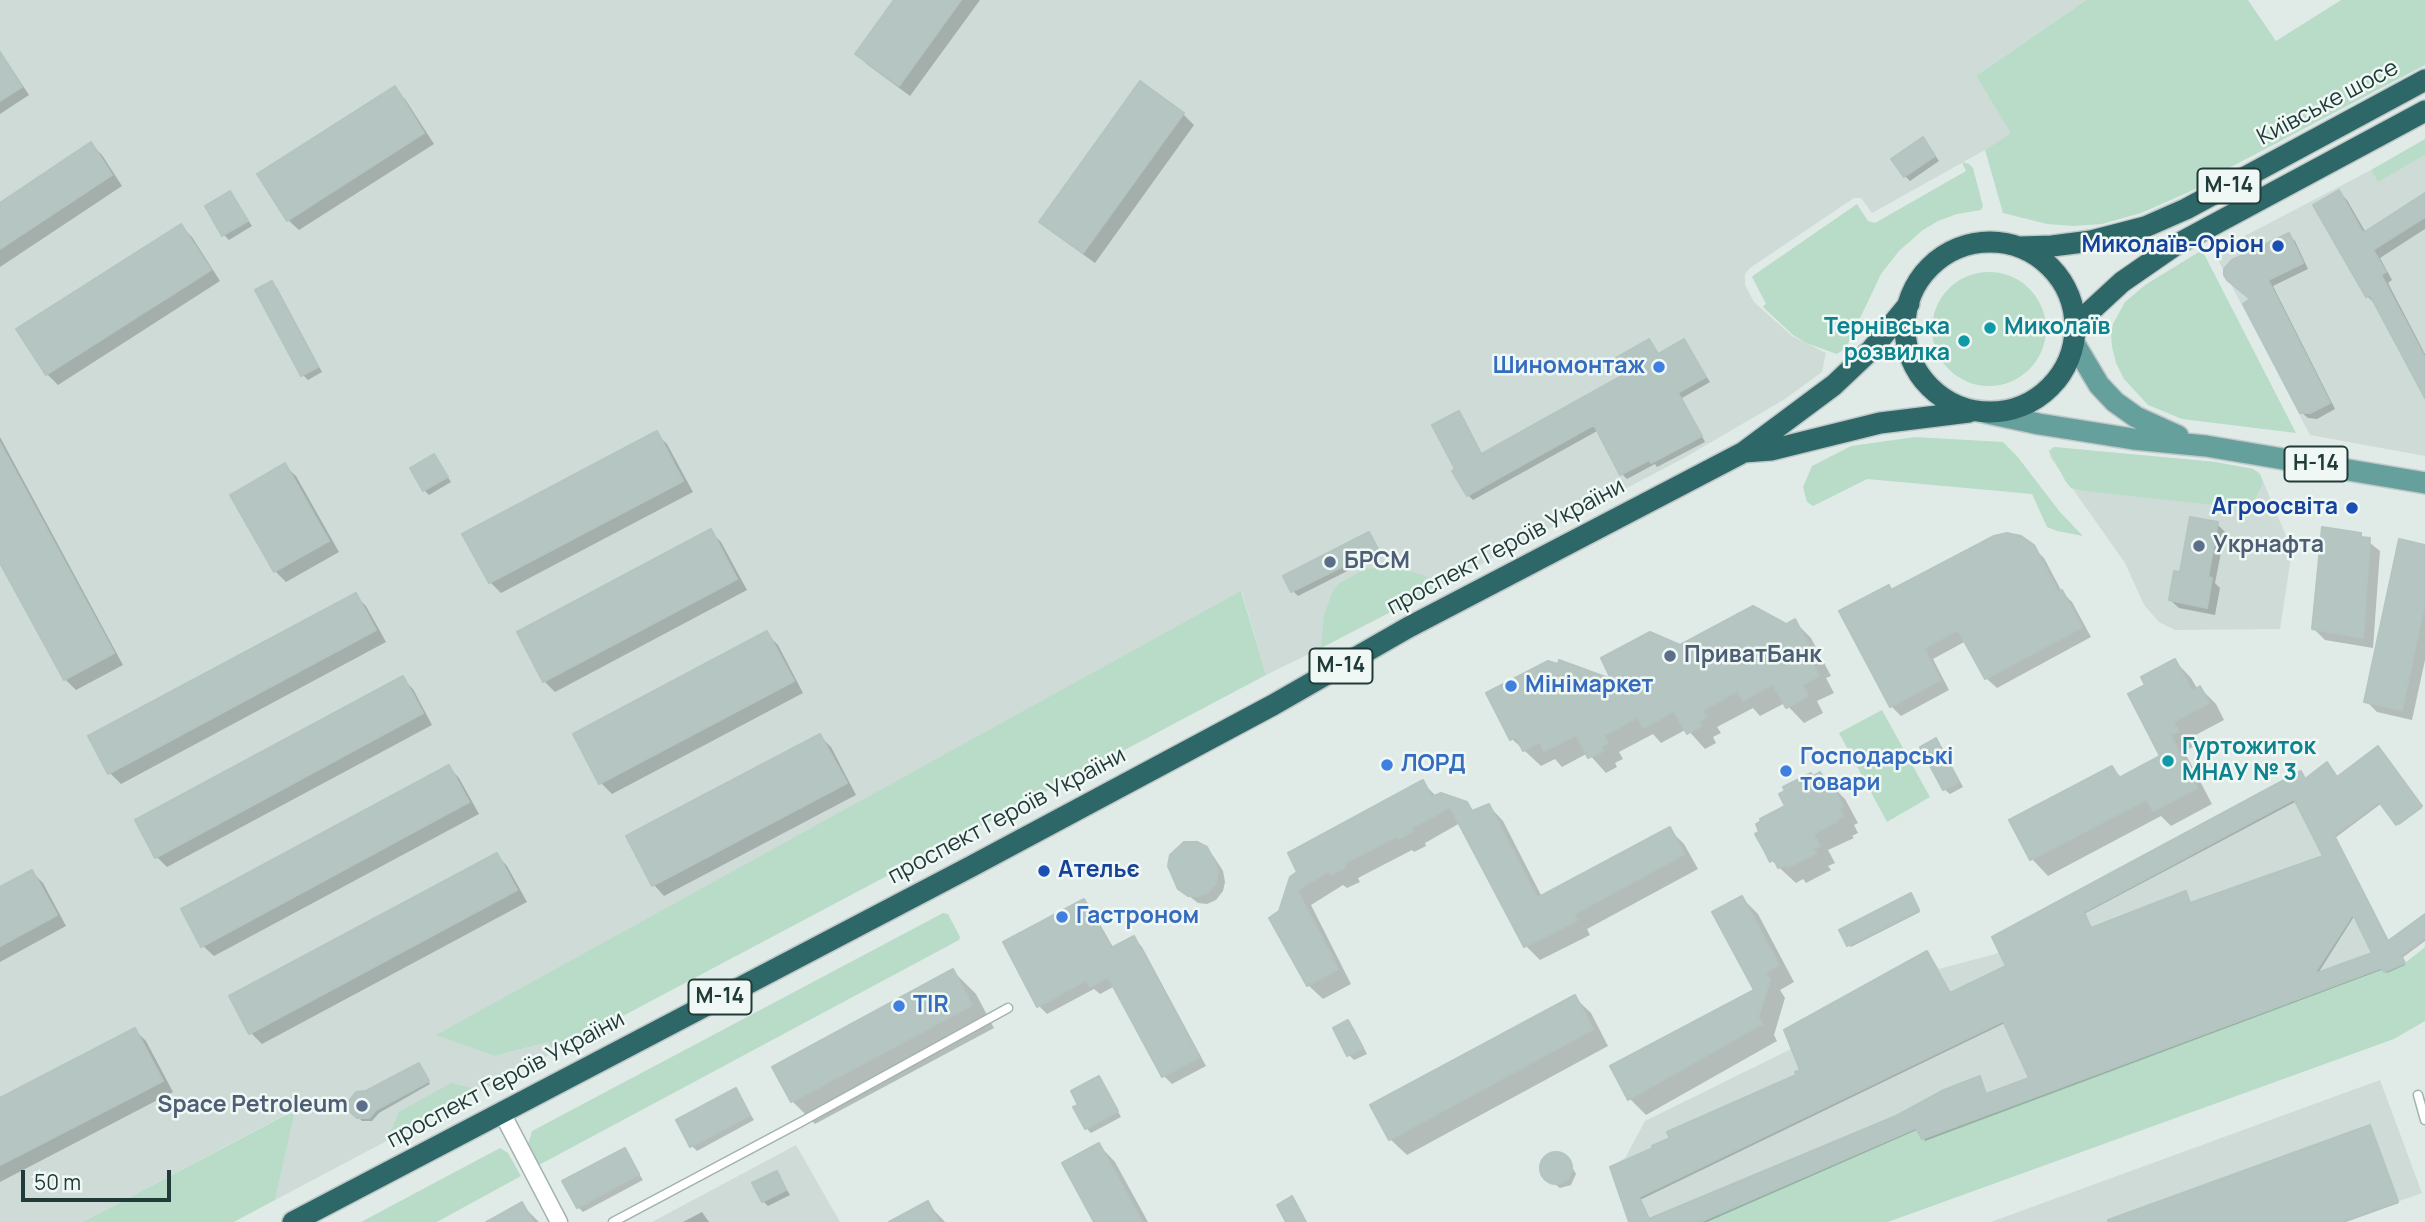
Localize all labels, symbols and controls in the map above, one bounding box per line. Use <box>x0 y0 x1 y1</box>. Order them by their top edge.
street label: Київське шосе <box>2253 54 2403 152</box>
road number: М-14 <box>2198 168 2260 204</box>
place label: Миколаїв-Оріон <box>2081 232 2264 260</box>
marker: Миколаїв-Оріон <box>2270 238 2286 254</box>
place label: Тернівська розвилка <box>1824 314 1950 368</box>
place label: Миколаїв <box>2004 314 2110 342</box>
marker: Миколаїв <box>1982 320 1998 336</box>
marker: Тернівська розвилка <box>1956 333 1972 349</box>
place label: Шиномонтаж <box>1493 353 1645 381</box>
marker: Шиномонтаж <box>1651 359 1667 375</box>
road number: Н-14 <box>2284 447 2348 482</box>
street label: проспект Героїв України <box>1383 473 1629 621</box>
place label: Агроосвіта <box>2211 494 2338 522</box>
marker: Агроосвіта <box>2344 500 2360 516</box>
place label: Укрнафта <box>2213 532 2324 560</box>
marker: Укрнафта <box>2191 538 2207 554</box>
place label: БРСМ <box>1344 548 1410 576</box>
marker: БРСМ <box>1322 554 1338 570</box>
place label: ПриватБанк <box>1684 642 1822 670</box>
road number: М-14 <box>1310 648 1372 684</box>
marker: ПриватБанк <box>1662 648 1678 664</box>
place label: Мінімаркет <box>1525 672 1654 700</box>
marker: Мінімаркет <box>1503 678 1519 694</box>
place label: Гуртожиток МНАУ № 3 <box>2182 734 2316 788</box>
street label: проспект Героїв України <box>884 742 1130 890</box>
place label: Господарські товари <box>1800 744 1953 798</box>
place label: ЛОРД <box>1401 751 1466 779</box>
marker: Гуртожиток МНАУ № 3 <box>2160 753 2176 769</box>
marker: ЛОРД <box>1379 757 1395 773</box>
marker: Господарські товари <box>1778 763 1794 779</box>
place label: Ательє <box>1058 857 1140 885</box>
marker: Ательє <box>1036 863 1052 879</box>
place label: Гастроном <box>1076 903 1199 931</box>
marker: Гастроном <box>1054 909 1070 925</box>
road number: М-14 <box>688 979 752 1014</box>
place label: TIR <box>913 992 949 1020</box>
marker: TIR <box>891 998 907 1014</box>
street label: проспект Героїв України <box>383 1006 629 1154</box>
place label: Space Petroleum <box>157 1092 348 1120</box>
marker: Space Petroleum <box>354 1098 370 1114</box>
scale bar <box>24 1156 175 1200</box>
text: 50 m <box>34 1168 81 1196</box>

